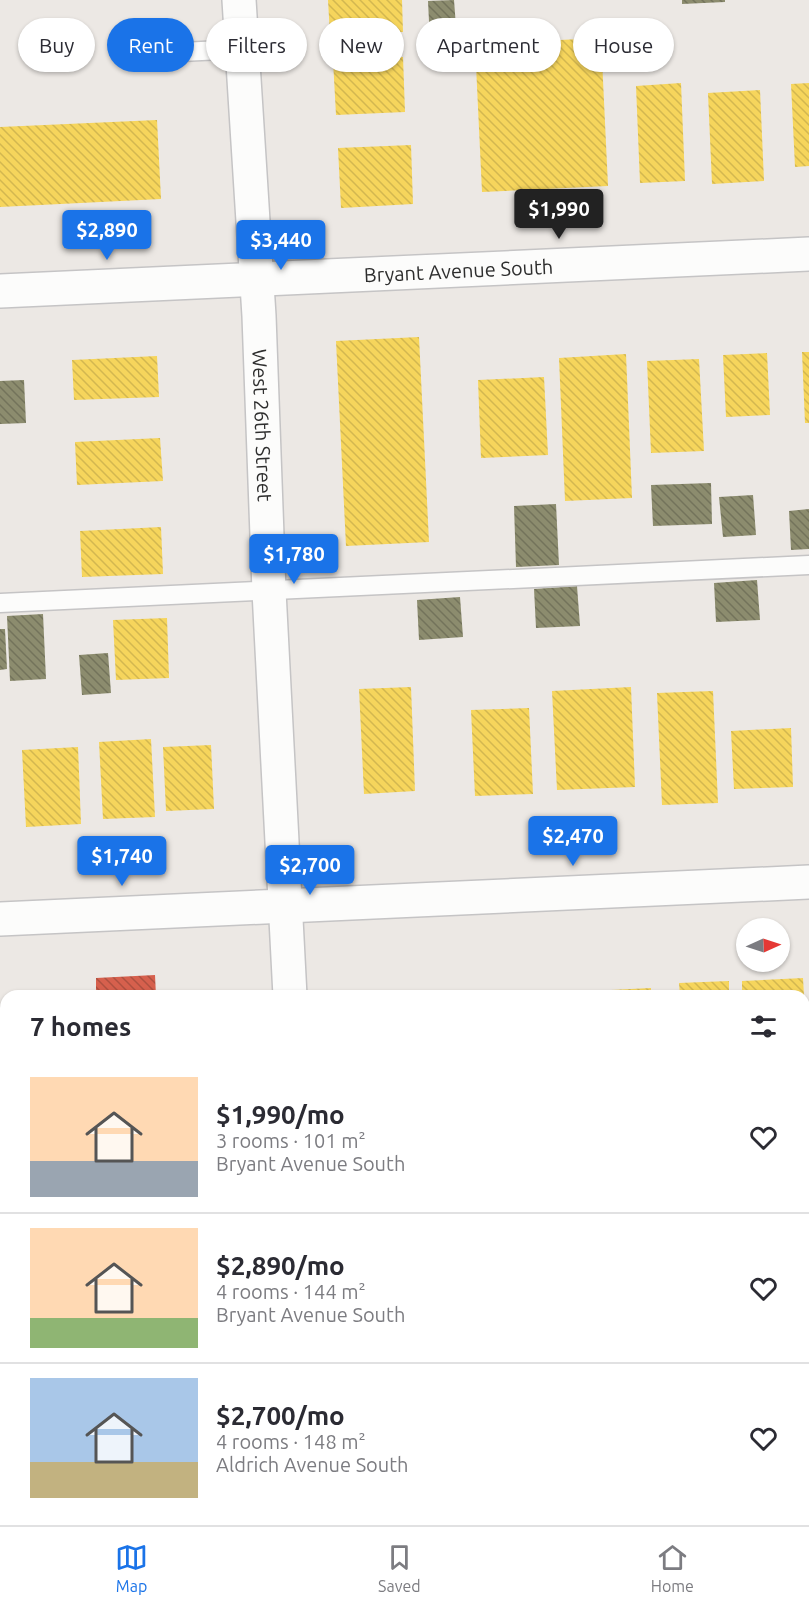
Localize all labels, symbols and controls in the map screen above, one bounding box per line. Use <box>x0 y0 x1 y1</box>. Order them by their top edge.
chip: Buy <box>18 18 95 72</box>
chip: Rent <box>107 18 194 72</box>
chip: Filters <box>206 18 307 72</box>
chip: New <box>319 18 404 72</box>
chip: Apartment <box>416 18 561 72</box>
chip: House <box>573 18 674 72</box>
pin: $1,990 <box>510 189 608 240</box>
text: $1,990 <box>528 197 590 220</box>
pin: $2,890 <box>58 210 156 261</box>
text: $2,890 <box>76 218 138 241</box>
pin: $3,440 <box>232 220 330 271</box>
text: $3,440 <box>250 228 312 251</box>
street label: Bryant Avenue South <box>363 254 554 286</box>
street label: West 26th Street <box>249 349 277 502</box>
pin: $1,780 <box>245 534 343 585</box>
text: $1,780 <box>263 542 325 565</box>
pin: $2,470 <box>524 816 622 867</box>
text: $2,470 <box>542 824 604 847</box>
pin: $1,740 <box>73 836 171 887</box>
text: $1,740 <box>91 844 153 867</box>
pin: $2,700 <box>261 845 359 896</box>
text: $2,700 <box>279 853 341 876</box>
north arrow <box>736 918 790 972</box>
map controls <box>736 918 790 972</box>
icon: filters <box>747 1010 780 1043</box>
text: 7 homes <box>30 1012 131 1041</box>
text: $1,990/mo <box>216 1100 345 1129</box>
icon: home <box>78 1101 150 1173</box>
icon: heart <box>747 1121 780 1154</box>
text: 3 rooms · 101 m² <box>216 1129 366 1152</box>
text: Bryant Avenue South <box>216 1152 405 1175</box>
text: $2,890/mo <box>216 1251 345 1280</box>
icon: home <box>78 1252 150 1324</box>
icon: heart <box>747 1272 780 1305</box>
text: 4 rooms · 144 m² <box>216 1280 366 1303</box>
text: Bryant Avenue South <box>216 1303 405 1326</box>
text: $2,700/mo <box>216 1401 345 1430</box>
icon: home <box>78 1402 150 1474</box>
icon: heart <box>747 1422 780 1455</box>
text: 4 rooms · 148 m² <box>216 1430 366 1453</box>
text: Aldrich Avenue South <box>216 1453 409 1476</box>
tab: Map <box>115 1541 148 1595</box>
tab: Saved <box>378 1541 421 1595</box>
tab: Home <box>651 1541 694 1595</box>

